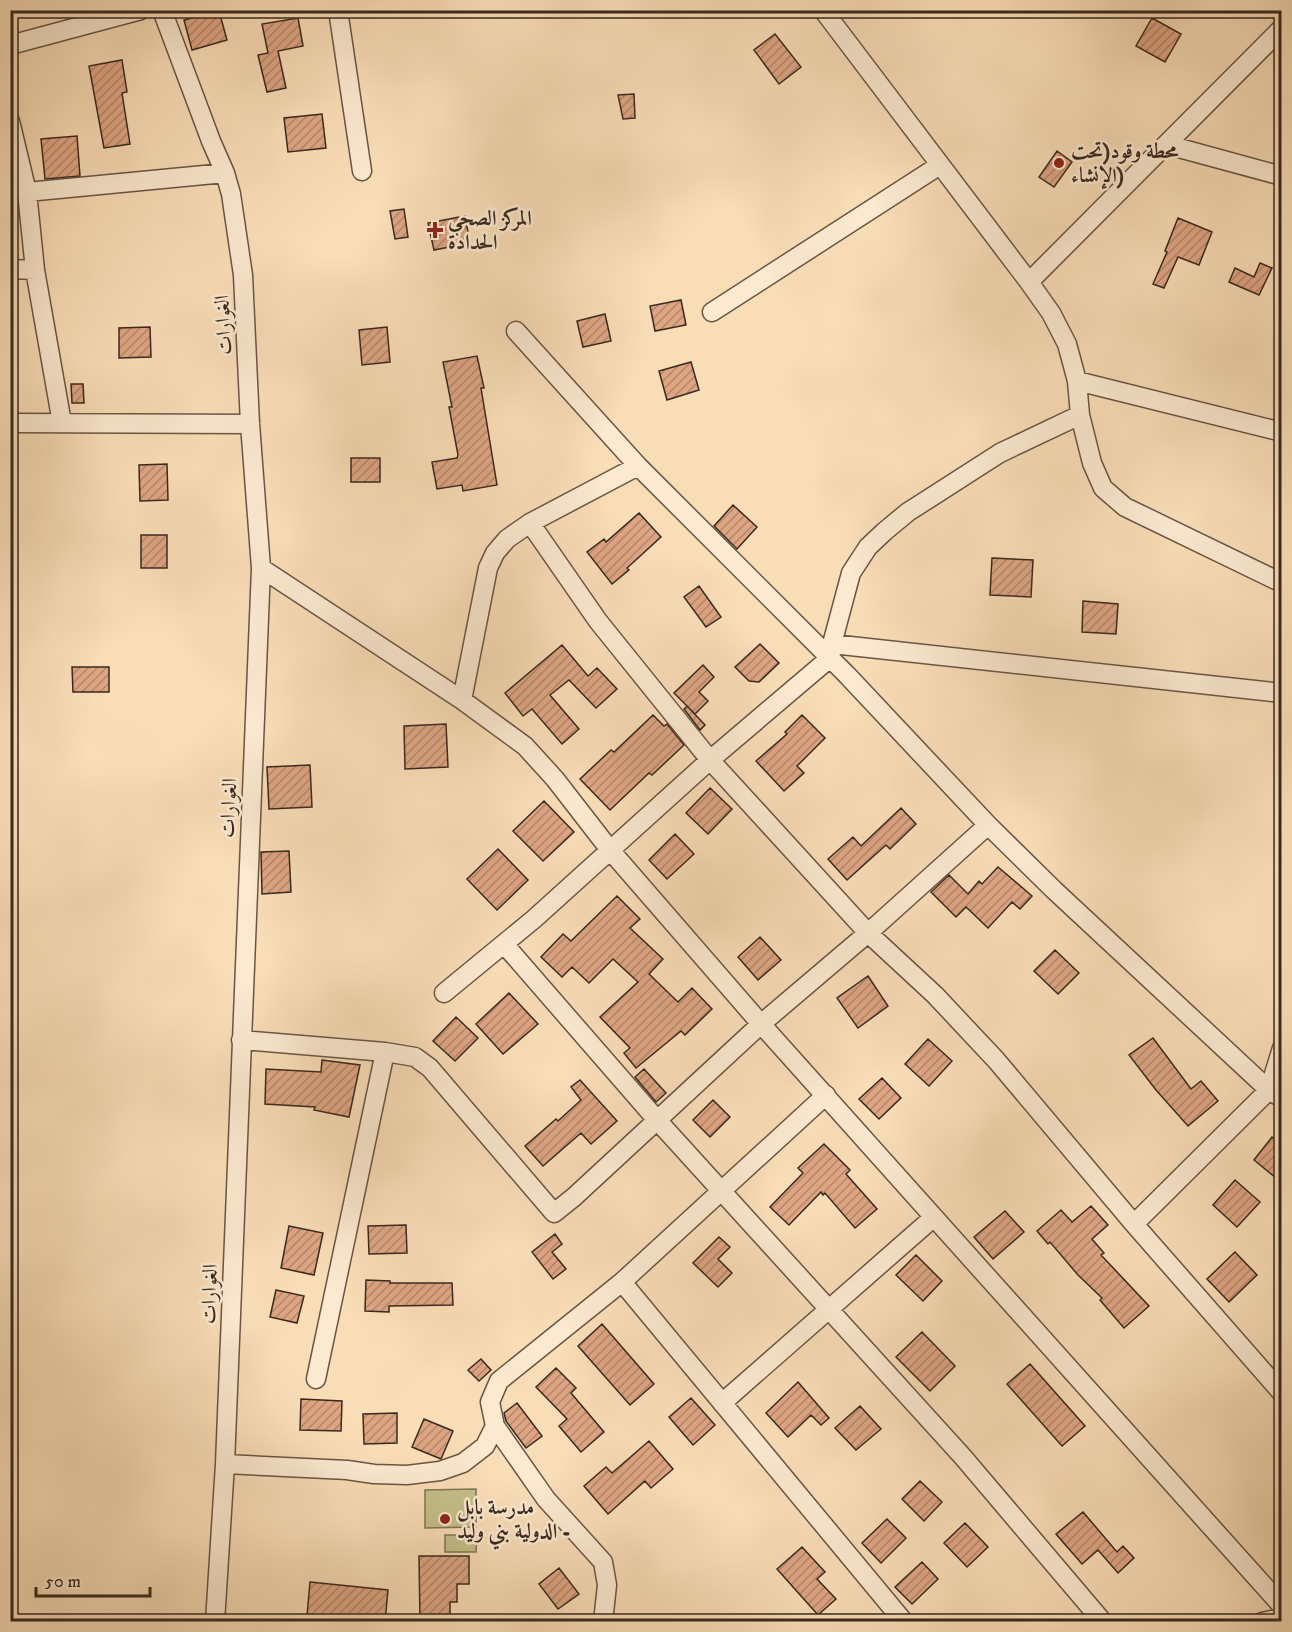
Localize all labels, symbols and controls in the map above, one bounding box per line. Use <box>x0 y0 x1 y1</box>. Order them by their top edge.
place label: محطة وقود(تحت الإنشاء) <box>1071 139 1179 190</box>
marker: محطة وقود(تحت الإنشاء) <box>1052 156 1066 170</box>
place label: المركز الصحي الحدادة <box>448 206 532 256</box>
marker: المركز الصحي الحدادة <box>426 221 444 239</box>
street label: الغوارات <box>209 294 239 356</box>
street label: الغوارات <box>214 777 244 839</box>
street label: الغوارات <box>196 1264 224 1325</box>
place label: مدرسة بابل الدولية بني وليد - <box>457 1495 570 1550</box>
marker: مدرسة بابل الدولية بني وليد - <box>438 1512 452 1526</box>
scale bar <box>36 1560 150 1598</box>
text: 50 m <box>45 1571 81 1593</box>

